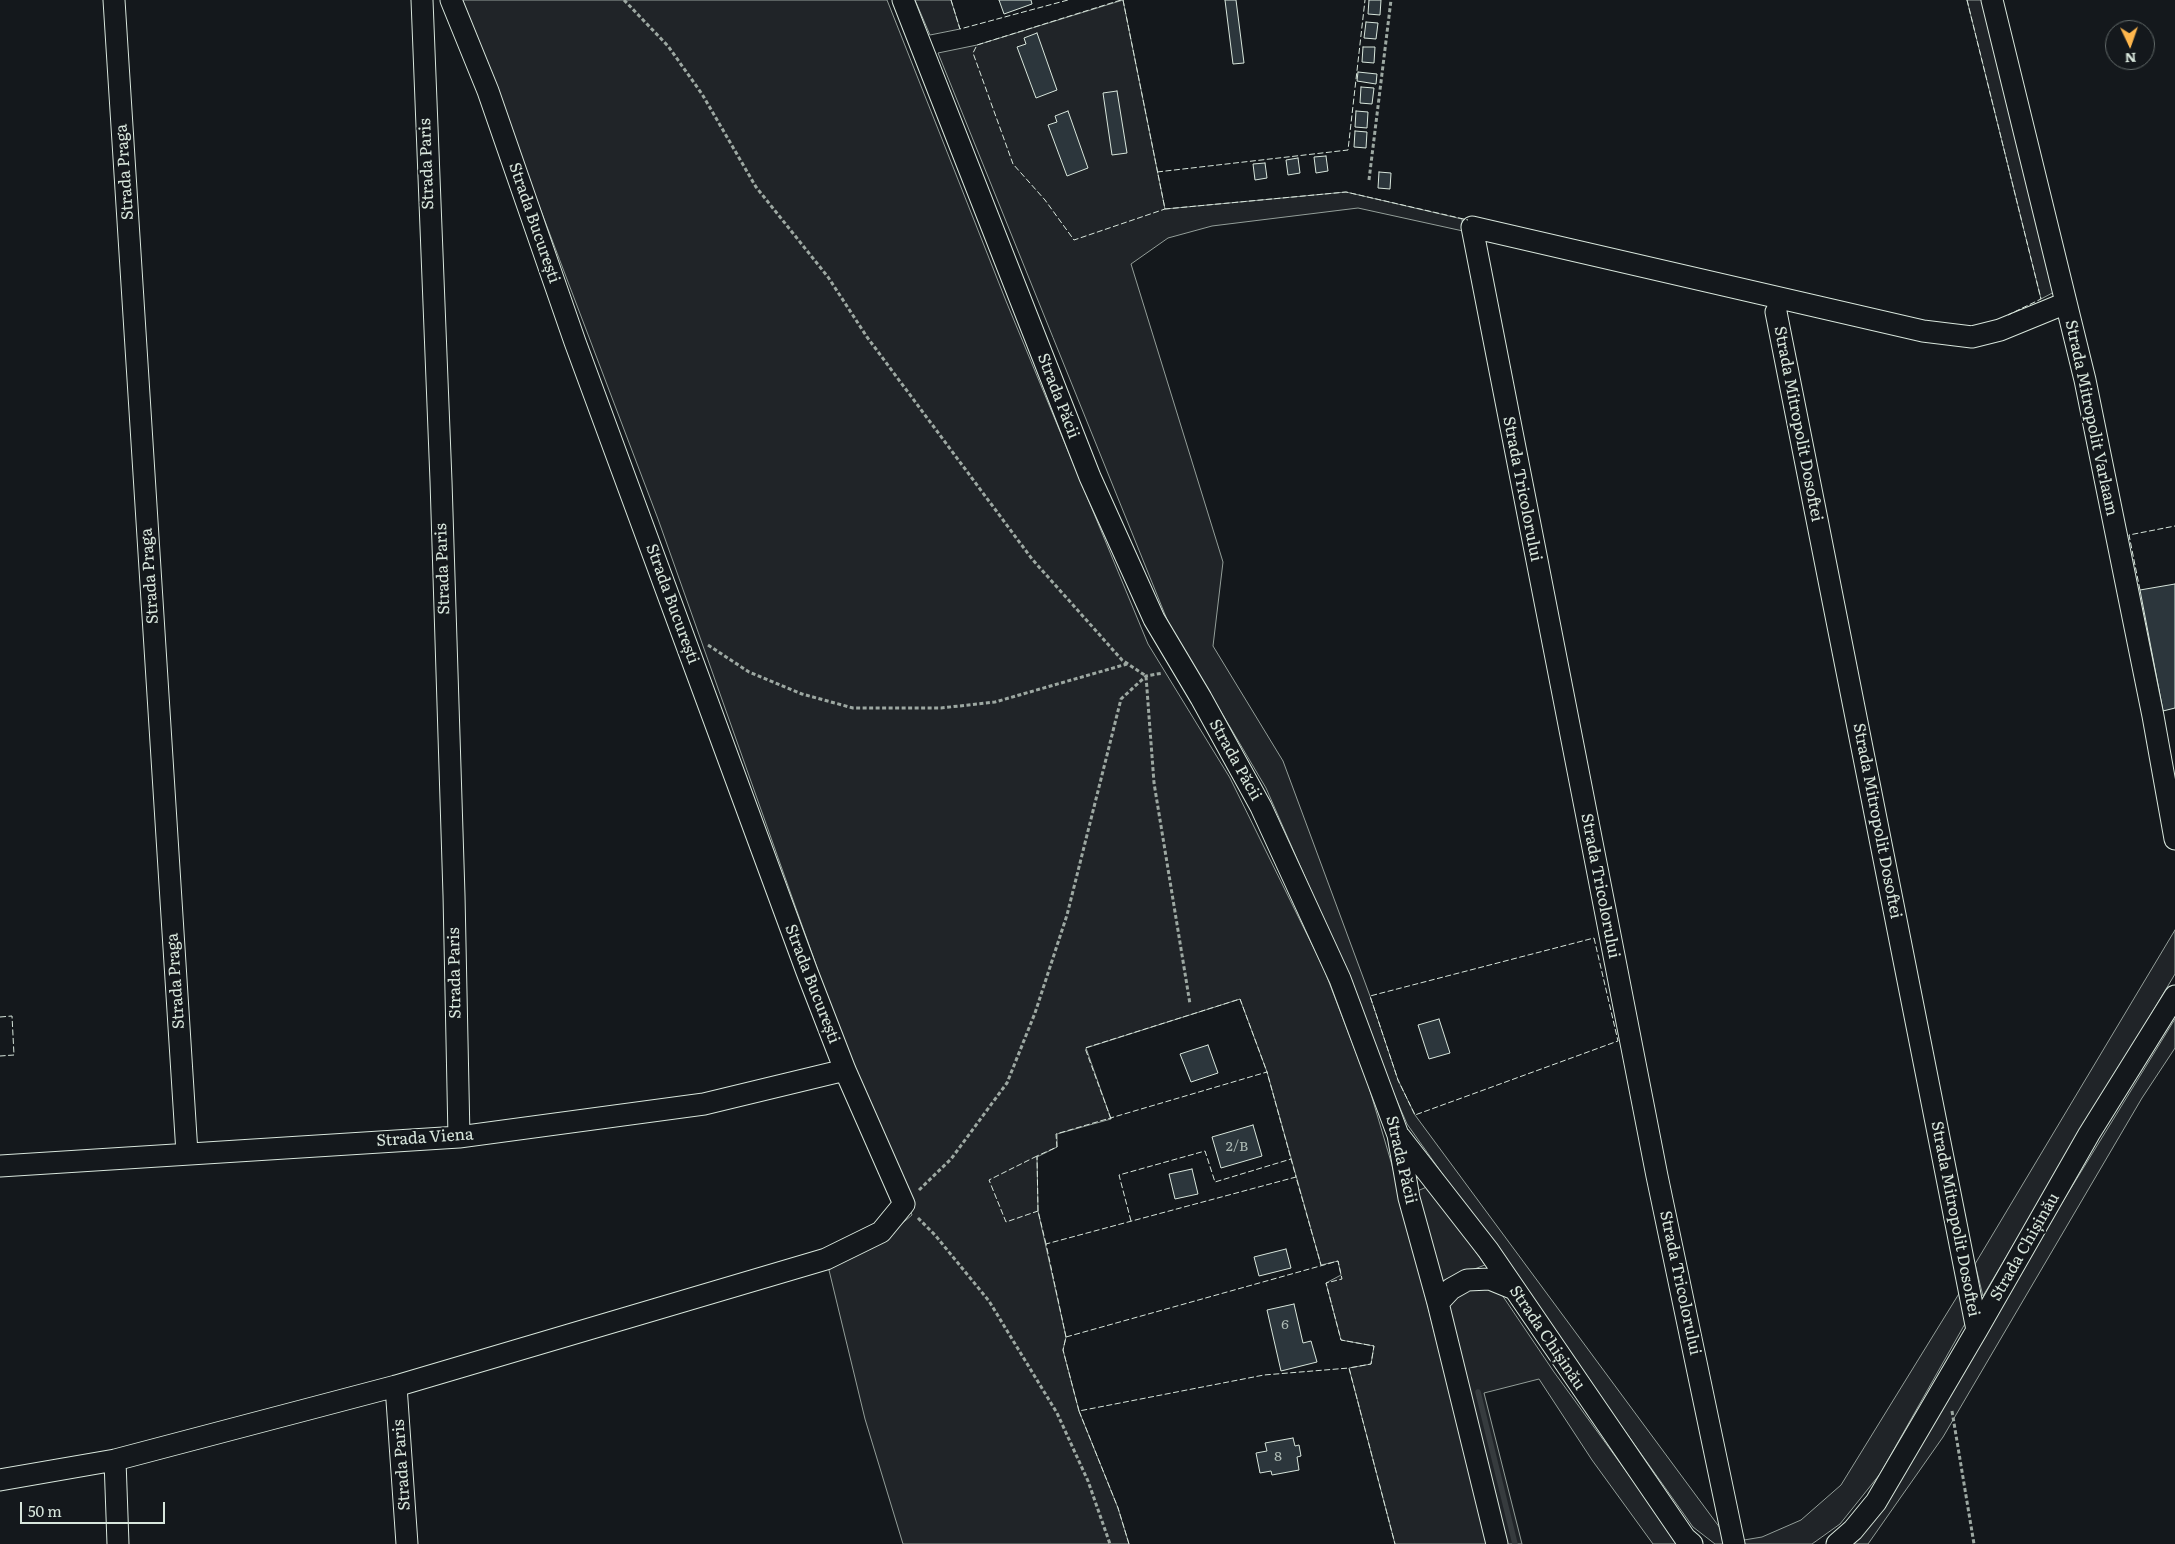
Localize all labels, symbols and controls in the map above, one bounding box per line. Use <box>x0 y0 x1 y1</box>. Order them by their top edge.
north arrow <box>2105 20 2155 70</box>
text: N <box>2124 49 2137 69</box>
street label: Strada Paris <box>416 118 438 210</box>
street label: Strada Praga <box>112 123 138 221</box>
street label: Strada București <box>504 160 564 286</box>
street label: Strada Mitropolit Varlaam <box>2061 318 2121 518</box>
street label: Strada Mitropolit Dosoftei <box>1770 324 1826 524</box>
street label: Strada Păcii <box>1033 351 1083 441</box>
street label: Strada Tricolorului <box>1499 415 1545 563</box>
street label: Strada Paris <box>432 523 454 615</box>
street label: Strada Praga <box>137 527 163 625</box>
street label: Strada București <box>641 541 703 667</box>
street label: Strada Păcii <box>1205 716 1265 804</box>
street label: Strada Mitropolit Dosoftei <box>1849 721 1905 921</box>
street label: Strada Tricolorului <box>1577 812 1623 960</box>
street label: Strada București <box>780 922 844 1046</box>
street label: Strada Paris <box>445 927 465 1019</box>
street label: Strada Praga <box>163 932 189 1030</box>
street label: Strada Păcii <box>1382 1114 1420 1206</box>
street label: Strada Mitropolit Dosoftei <box>1927 1119 1983 1319</box>
street label: Strada Viena <box>376 1125 474 1151</box>
house number: 2/B <box>1226 1139 1248 1155</box>
street label: Strada Chișinău <box>1986 1189 2064 1305</box>
street label: Strada Tricolorului <box>1655 1209 1705 1357</box>
street label: Strada Chișinău <box>1505 1282 1589 1394</box>
house number: 6 <box>1281 1317 1289 1333</box>
street label: Strada Paris <box>389 1419 415 1511</box>
house number: 8 <box>1274 1449 1282 1465</box>
scale bar <box>22 1492 168 1524</box>
text: 50 m <box>28 1499 62 1522</box>

